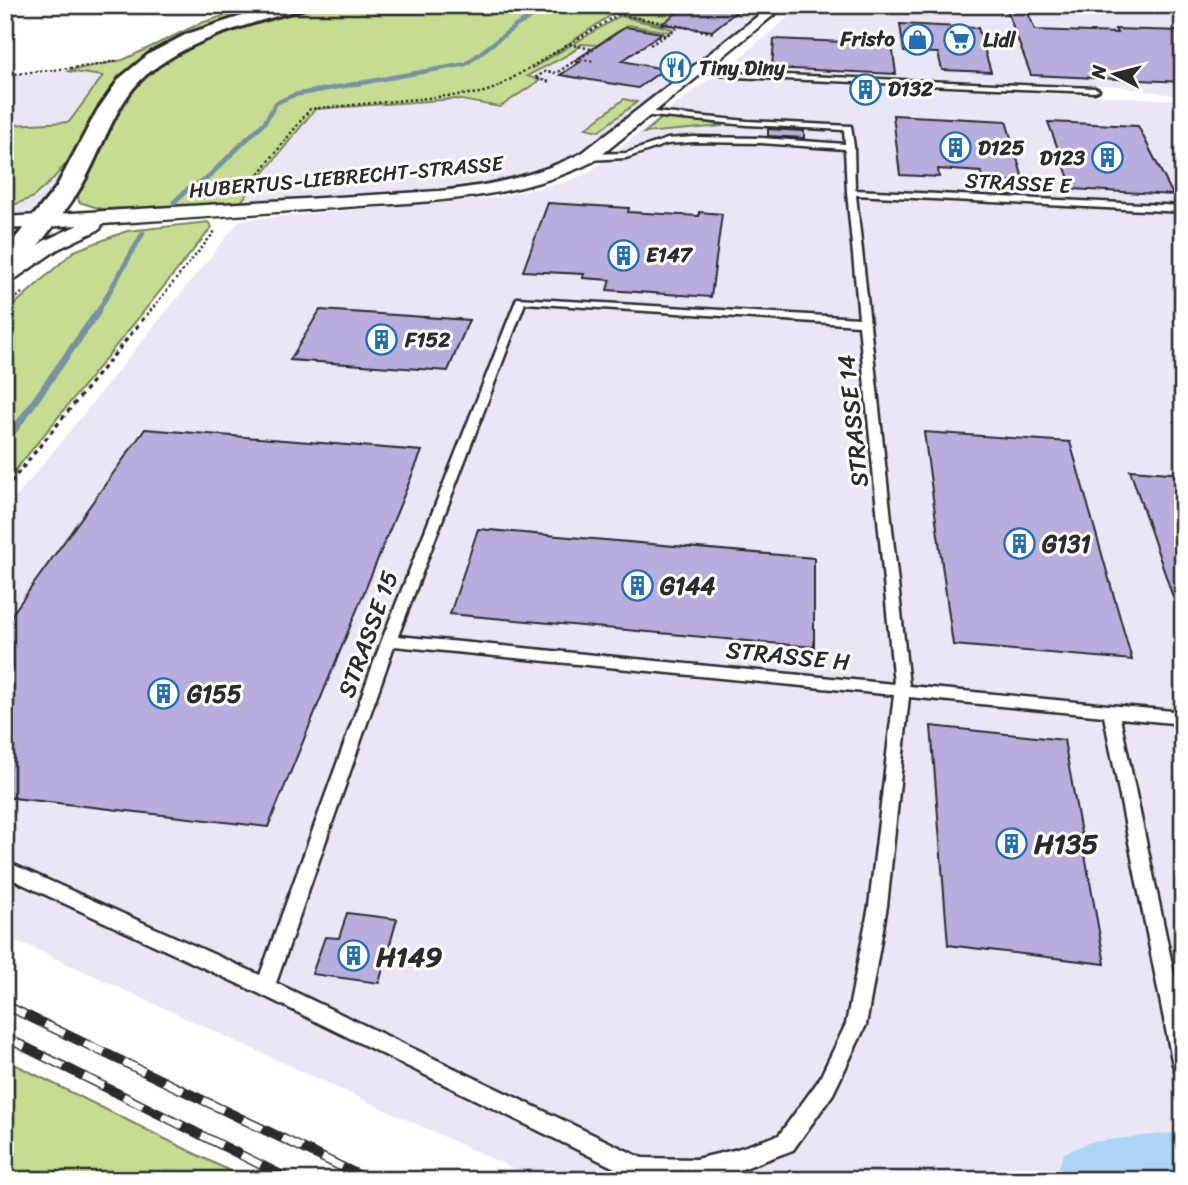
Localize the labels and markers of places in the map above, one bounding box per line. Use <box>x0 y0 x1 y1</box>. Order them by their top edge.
place label: Fristo <box>839 20 895 58</box>
place label: Lidl <box>983 21 1017 59</box>
shop icon: Fristo <box>901 22 935 56</box>
supermarket icon: Lidl <box>943 23 977 57</box>
place label: Tiny Diny <box>699 49 786 87</box>
restaurant icon: Tiny Diny <box>659 51 693 85</box>
place label: D132 <box>888 70 933 108</box>
building icon: D132 <box>848 72 882 106</box>
place label: D125 <box>978 129 1025 167</box>
building icon: D125 <box>938 131 972 165</box>
place label: D123 <box>1040 139 1085 177</box>
building icon: D123 <box>1091 141 1125 175</box>
place label: E147 <box>646 236 694 274</box>
building icon: E147 <box>606 238 640 272</box>
place label: F152 <box>404 321 450 359</box>
building icon: F152 <box>365 323 399 357</box>
place label: G131 <box>1042 523 1091 565</box>
building icon: G131 <box>1002 527 1036 561</box>
place label: G144 <box>660 565 715 607</box>
building icon: G144 <box>620 569 654 603</box>
place label: G155 <box>187 673 242 715</box>
building icon: G155 <box>147 677 181 711</box>
place label: H135 <box>1034 819 1098 868</box>
building icon: H135 <box>994 826 1028 860</box>
place label: H149 <box>376 932 443 981</box>
building icon: H149 <box>336 939 370 973</box>

